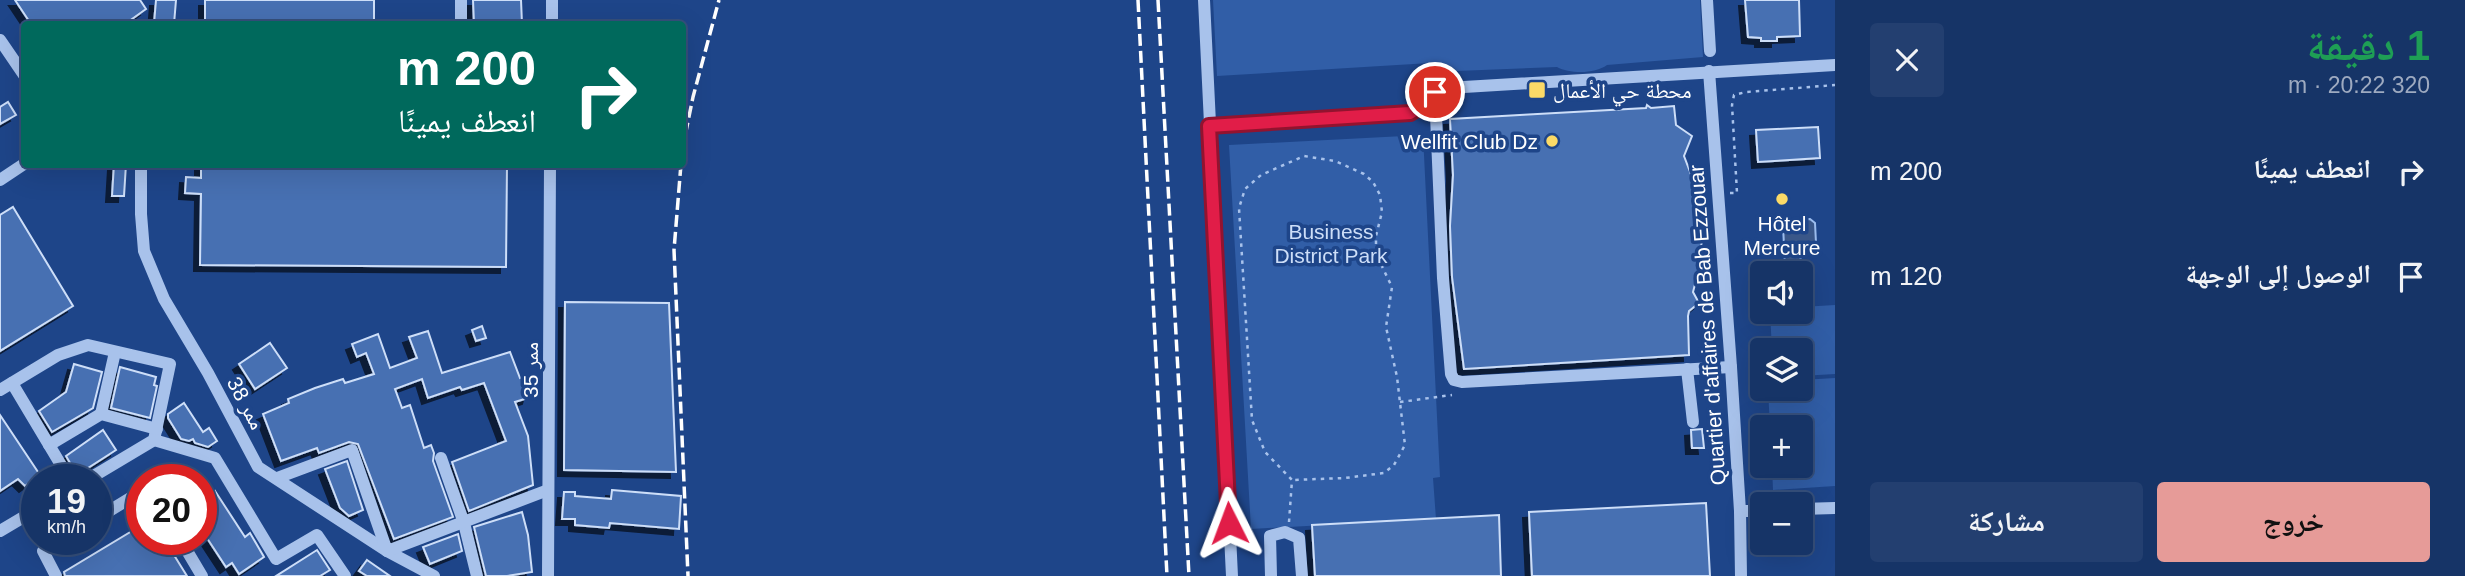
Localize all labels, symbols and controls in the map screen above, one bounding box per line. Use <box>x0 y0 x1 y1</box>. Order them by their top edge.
text: 1 دقيقة <box>2307 22 2430 69</box>
button: close <box>1870 23 1944 97</box>
text: 200 m <box>397 41 536 95</box>
icon: right <box>560 49 651 140</box>
pin <box>1405 62 1465 122</box>
text: 320 m · 20:22 <box>2288 72 2430 98</box>
icon: arrive <box>1416 73 1454 111</box>
place label: محطة حي الأعمال <box>1553 79 1692 107</box>
marker: محطة حي الأعمال <box>1527 80 1547 100</box>
text: انعطف يمينًا <box>398 103 536 139</box>
place label: Wellfit Club Dz <box>1401 130 1538 153</box>
marker: Wellfit Club Dz <box>1544 133 1560 149</box>
icon: right <box>2392 153 2430 191</box>
text: انعطف يمينًا <box>2254 154 2371 184</box>
text: 200 m <box>1870 156 1942 186</box>
street label: Quartier d'affaires de Bab Ezzouar <box>1684 164 1730 486</box>
marker: Hôtel Mercure <box>1774 191 1790 207</box>
place label: Hôtel Mercure <box>1743 212 1821 259</box>
park label: Business District Park <box>1274 220 1388 267</box>
icon: arrive <box>2392 258 2430 296</box>
text: الوصول إلى الوجهة <box>2186 259 2371 289</box>
map controls <box>1750 261 1813 555</box>
button: sound <box>1750 261 1813 324</box>
text: 120 m <box>1870 261 1942 291</box>
button: layers <box>1750 338 1813 401</box>
street label: ممر 35 <box>519 342 542 398</box>
street label: ممر 38 <box>223 373 269 433</box>
button: + <box>1750 415 1813 478</box>
speed limit sign: 20 <box>126 464 217 555</box>
text: 19 <box>47 481 86 520</box>
button: مشاركة <box>1870 482 2143 562</box>
button: خروج <box>2157 482 2430 562</box>
position arrow <box>1192 486 1266 560</box>
button: − <box>1750 492 1813 555</box>
text: km/h <box>47 517 86 537</box>

